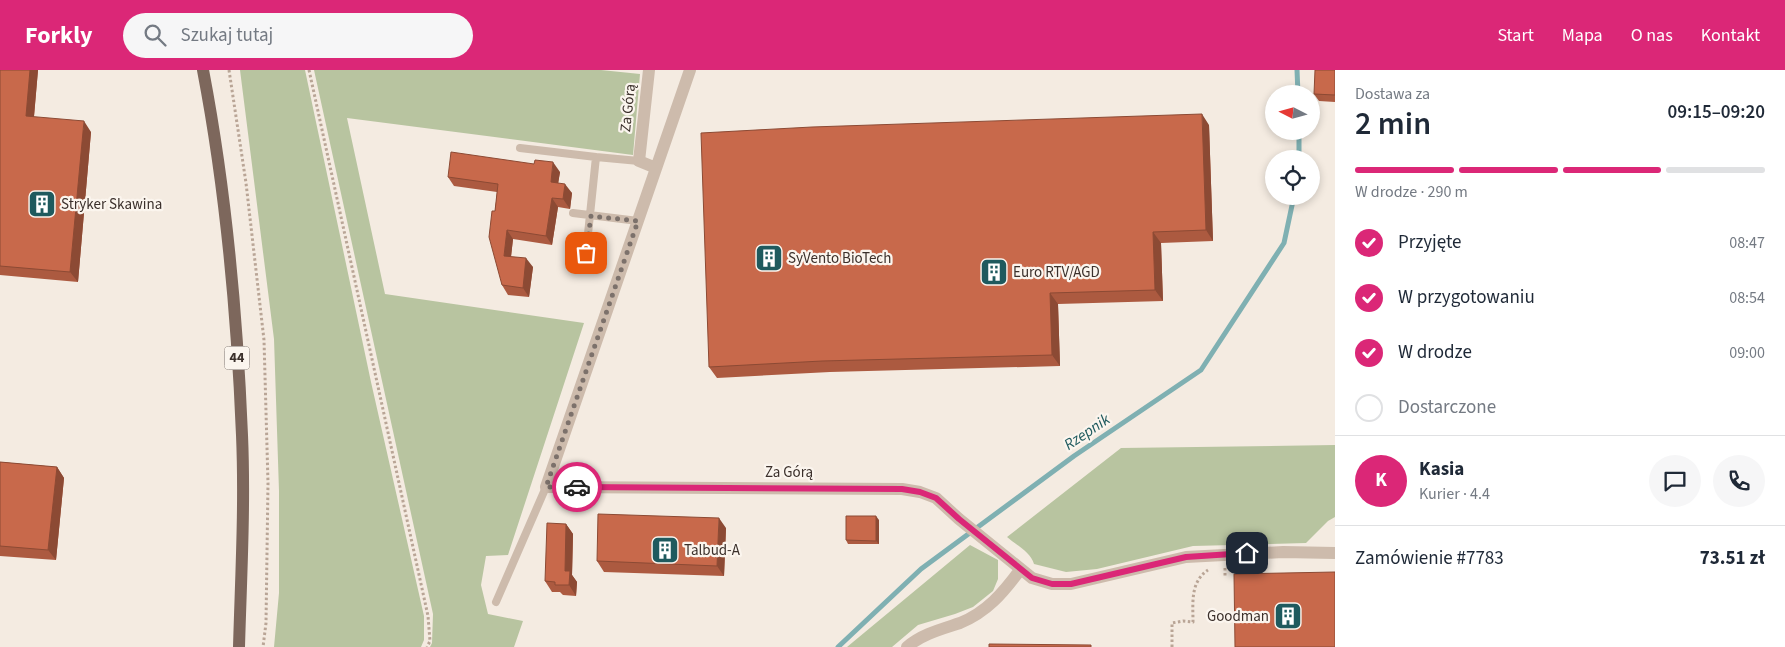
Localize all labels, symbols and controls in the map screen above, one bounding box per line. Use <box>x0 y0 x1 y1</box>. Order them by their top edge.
search box <box>123 13 473 58</box>
text: Forkly <box>25 18 93 53</box>
icon: search <box>141 21 169 49</box>
text: Szukaj tutaj <box>181 22 273 49</box>
text: Start <box>1497 23 1534 48</box>
text: Mapa <box>1562 23 1603 48</box>
text: O nas <box>1631 23 1673 48</box>
text: Kontakt <box>1701 23 1760 48</box>
street label: Za Górą <box>615 83 641 133</box>
text: Dostawa za <box>1355 83 1430 105</box>
north arrow <box>1265 85 1320 140</box>
map controls <box>1265 85 1320 205</box>
text: 09:15–09:20 <box>1667 99 1765 126</box>
text: 2 min <box>1355 101 1431 147</box>
button: locate <box>1265 150 1320 205</box>
text: W drodze · 290 m <box>1355 181 1468 203</box>
building icon: Stryker Skawina <box>27 189 57 219</box>
place label: Stryker Skawina <box>61 194 162 215</box>
icon: check <box>1355 229 1383 257</box>
text: Przyjęte <box>1398 229 1461 256</box>
pin <box>565 232 607 274</box>
text: 08:47 <box>1729 232 1765 254</box>
icon: bag <box>572 239 600 267</box>
building icon: SyVento BioTech <box>754 243 784 273</box>
place label: SyVento BioTech <box>788 248 891 269</box>
building icon: Euro RTV/AGD <box>979 257 1009 287</box>
place label: Euro RTV/AGD <box>1013 262 1100 283</box>
icon: check <box>1355 284 1383 312</box>
text: W przygotowaniu <box>1398 284 1535 311</box>
text: 08:54 <box>1729 287 1765 309</box>
icon: check <box>1355 339 1383 367</box>
text: W drodze <box>1398 339 1472 366</box>
text: 09:00 <box>1729 342 1765 364</box>
road number: 44 <box>224 346 250 370</box>
text: Dostarczone <box>1398 394 1496 421</box>
water label: Rzepnik <box>1060 408 1115 455</box>
button: chat <box>1649 455 1701 507</box>
button: phone <box>1713 455 1765 507</box>
text: Kasia <box>1419 456 1464 483</box>
courier <box>552 462 602 512</box>
street label: Za Górą <box>765 462 814 483</box>
text: K <box>1375 467 1387 494</box>
icon: car <box>563 473 591 501</box>
text: Kurier · 4.4 <box>1419 483 1490 505</box>
pin <box>1226 532 1268 574</box>
building icon: Talbud-A <box>650 535 680 565</box>
icon: home <box>1233 539 1261 567</box>
place label: Talbud-A <box>684 540 741 561</box>
text: Zamówienie #7783 <box>1355 545 1504 572</box>
text: 73.51 zł <box>1700 545 1765 572</box>
building icon: Goodman <box>1273 601 1303 631</box>
place label: Goodman <box>1207 606 1269 627</box>

